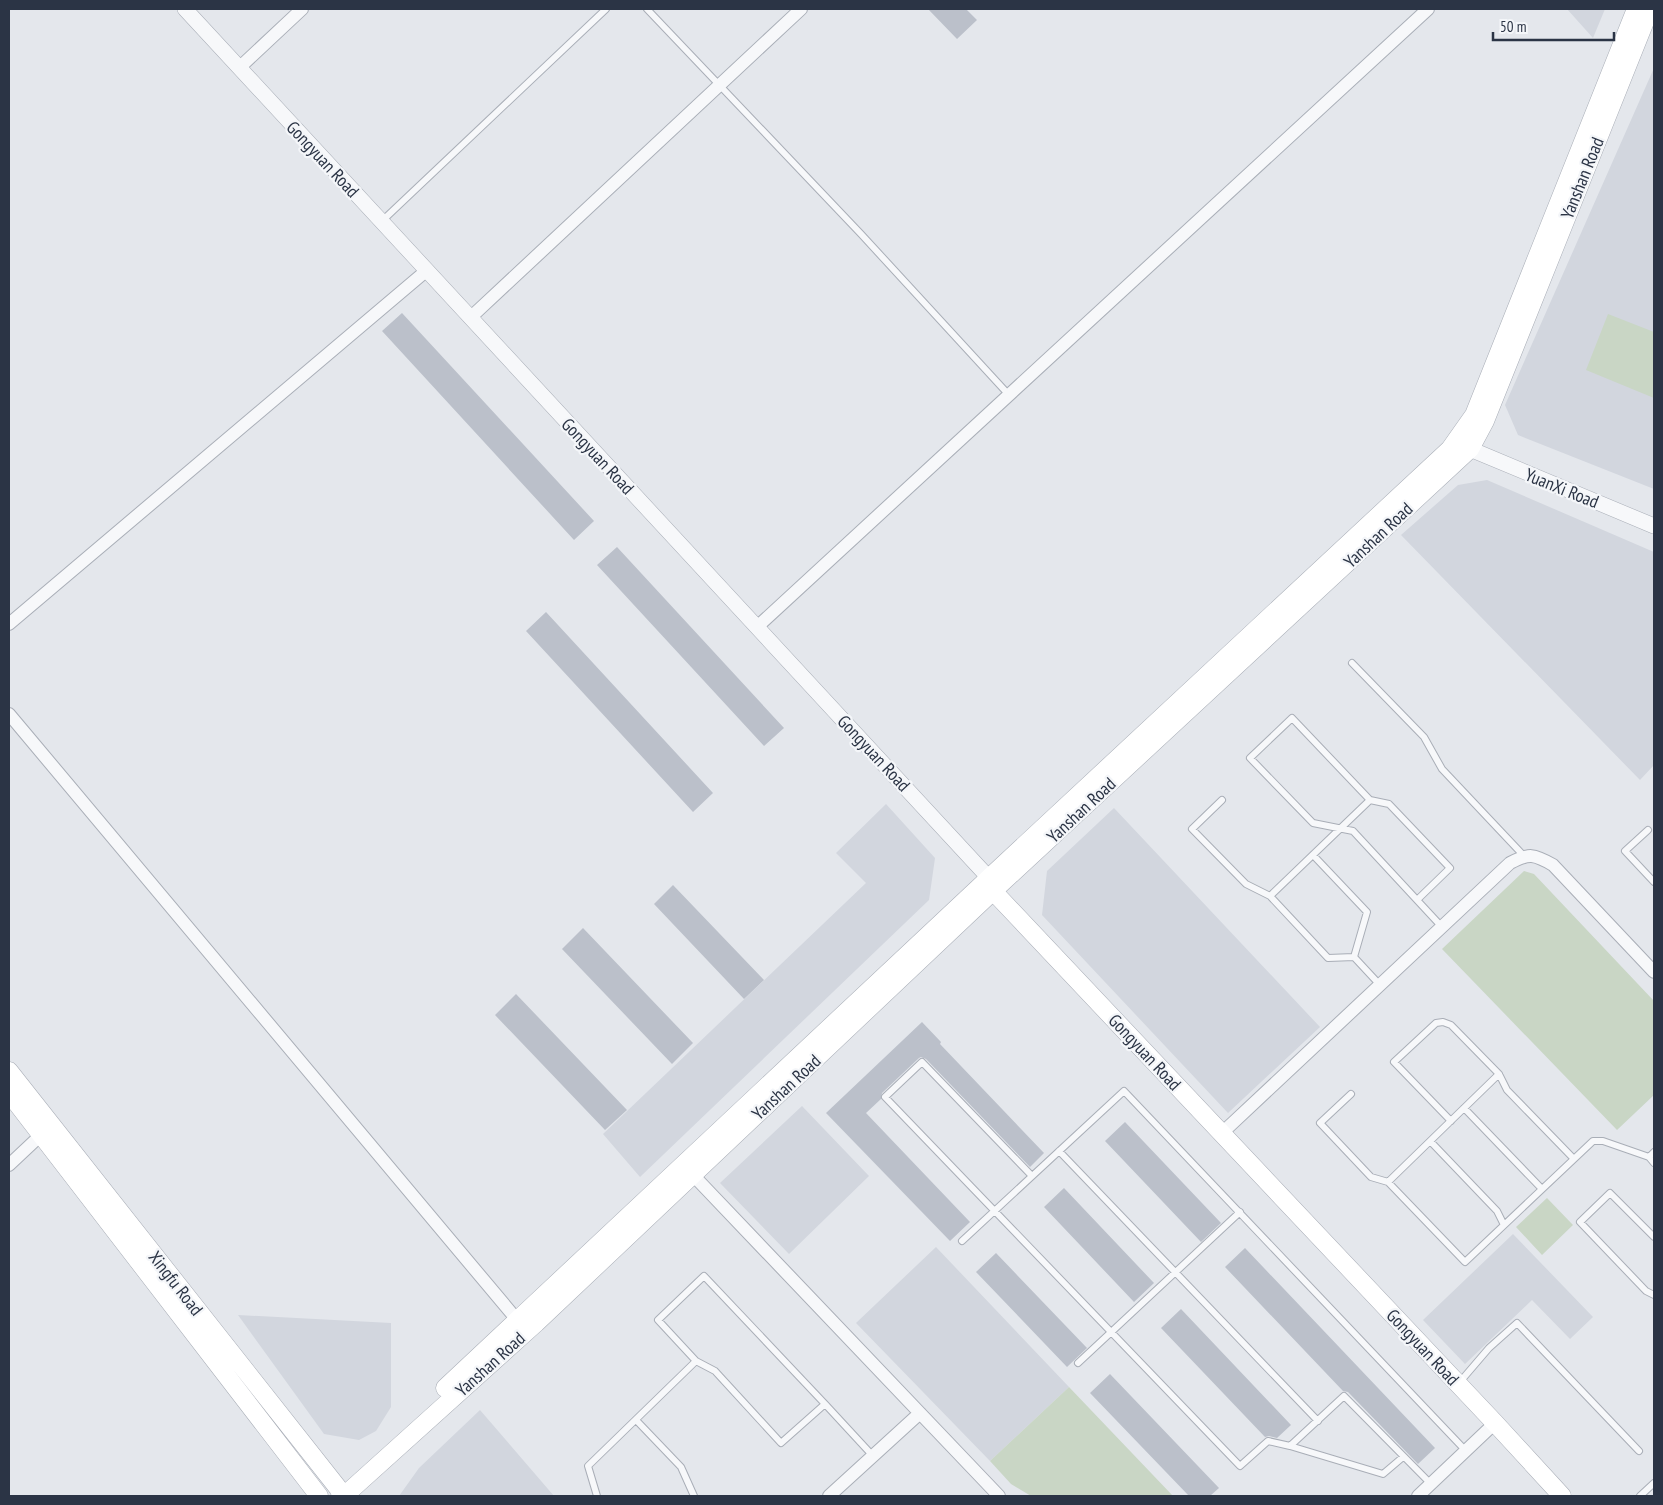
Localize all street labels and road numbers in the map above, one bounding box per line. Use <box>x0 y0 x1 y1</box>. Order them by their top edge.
street label: Gongyuan Road <box>282 116 364 202</box>
street label: Yanshan Road <box>1555 134 1609 222</box>
street label: Gongyuan Road <box>557 413 639 499</box>
street label: YuanXi Road <box>1522 463 1602 513</box>
street label: Yanshan Road <box>1339 497 1417 573</box>
street label: Gongyuan Road <box>833 710 915 796</box>
street label: Yanshan Road <box>1042 772 1120 848</box>
street label: Gongyuan Road <box>1104 1009 1186 1095</box>
street label: Yanshan Road <box>747 1049 825 1125</box>
street label: Xingfu Road <box>144 1246 208 1320</box>
street label: Gongyuan Road <box>1382 1304 1464 1390</box>
street label: Yanshan Road <box>450 1327 530 1401</box>

